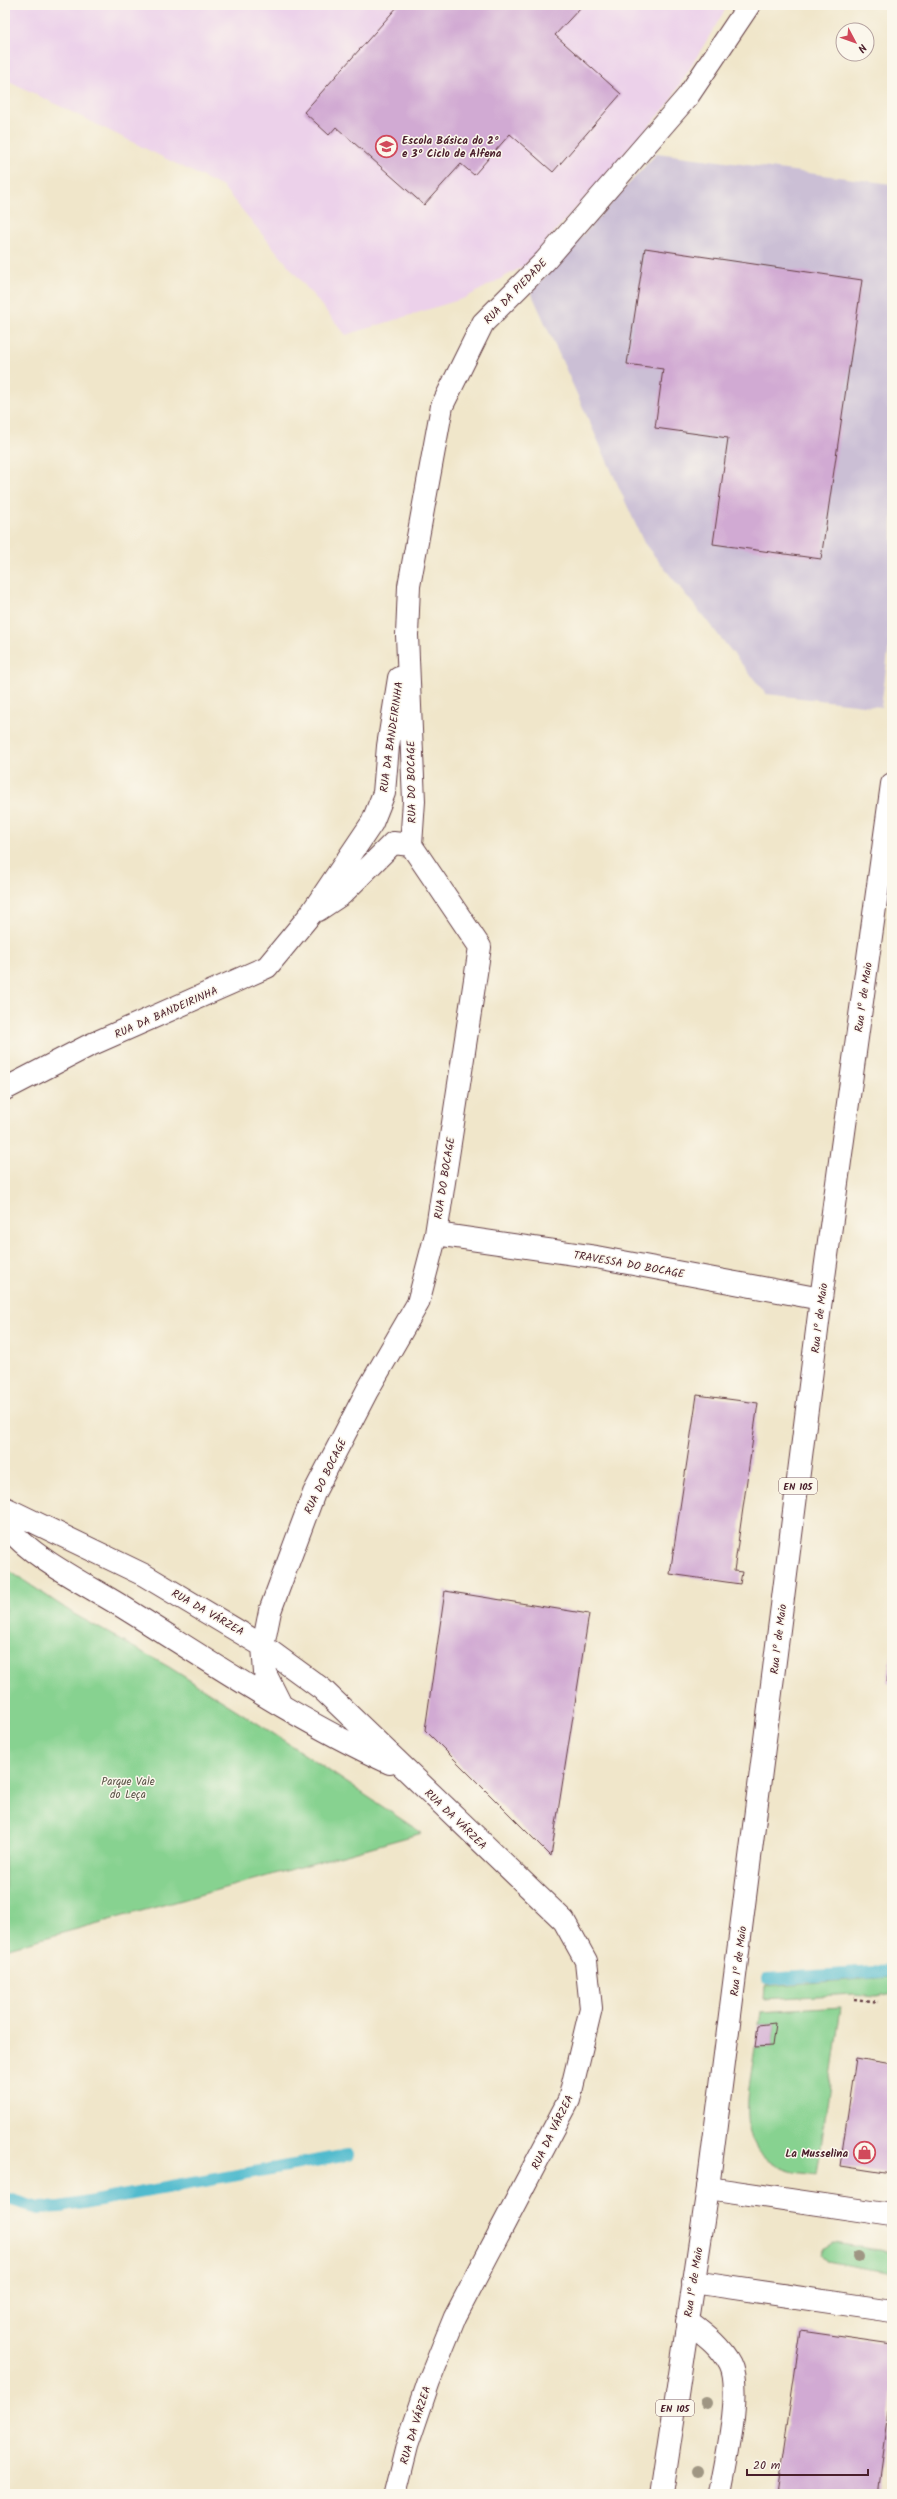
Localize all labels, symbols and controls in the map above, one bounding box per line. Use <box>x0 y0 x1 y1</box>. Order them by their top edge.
north arrow <box>835 22 875 62</box>
text: N <box>853 39 871 56</box>
place label: Escola Básica do 2º e 3º Ciclo de Alfena <box>402 132 502 163</box>
school or university icon: Escola Básica do 2º e 3º Ciclo de Alfena <box>373 133 399 159</box>
street label: RUA DA PIEDADE <box>480 254 552 329</box>
street label: RUA DA BANDEIRINHA <box>375 680 409 794</box>
street label: RUA DO BOCAGE <box>402 740 422 823</box>
street label: Rua 1º de Maio <box>850 961 878 1033</box>
street label: RUA DA BANDEIRINHA <box>112 982 221 1044</box>
street label: RUA DO BOCAGE <box>430 1135 460 1220</box>
street label: TRAVESSA DO BOCAGE <box>572 1246 686 1284</box>
street label: Rua 1º de Maio <box>807 1282 833 1354</box>
street label: RUA DO BOCAGE <box>300 1435 352 1517</box>
road number: EN 105 <box>779 1478 817 1494</box>
street label: RUA DA VÁRZEA <box>168 1585 247 1641</box>
street label: Rua 1º de Maio <box>766 1603 792 1675</box>
park label: Parque Vale do Leça <box>101 1773 155 1804</box>
street label: RUA DA VÁRZEA <box>420 1785 491 1855</box>
street label: Rua 1º de Maio <box>726 1925 752 1997</box>
street label: RUA DA VÁRZEA <box>527 2092 579 2173</box>
shop icon: La Musselina <box>851 2140 877 2166</box>
place label: La Musselina <box>785 2145 848 2163</box>
street label: Rua 1º de Maio <box>680 2246 708 2318</box>
street label: RUA DA VÁRZEA <box>395 2384 437 2467</box>
road number: EN 105 <box>656 2400 694 2416</box>
scale bar <box>747 2451 868 2477</box>
text: 20 m <box>753 2456 781 2475</box>

